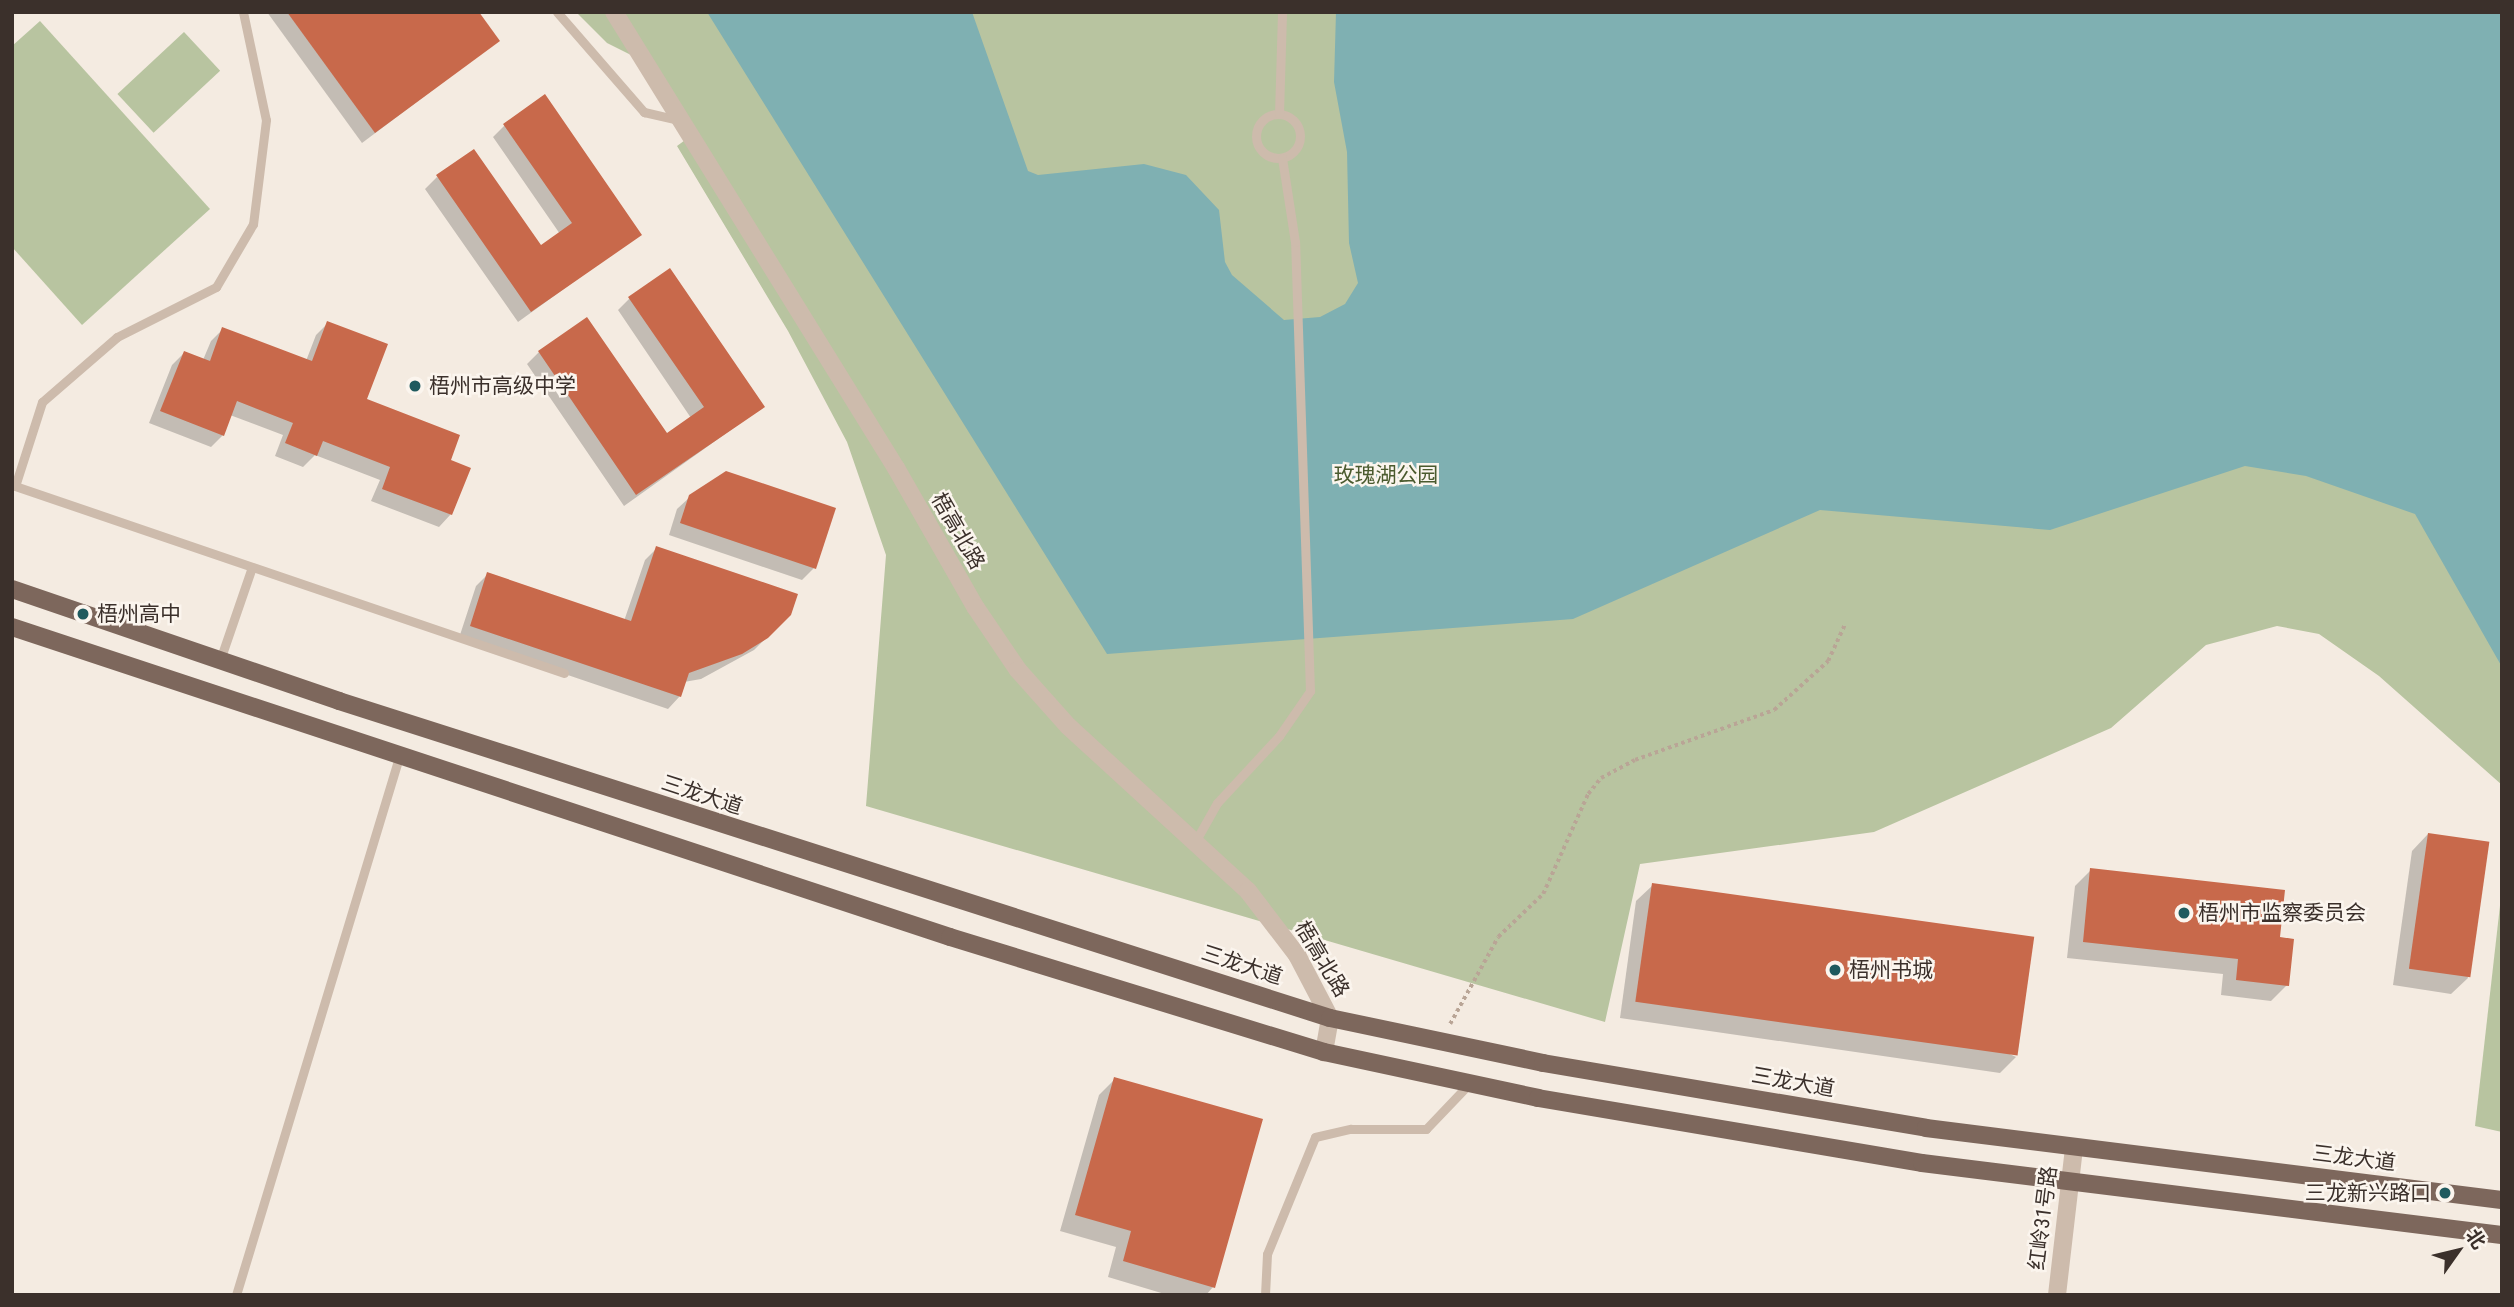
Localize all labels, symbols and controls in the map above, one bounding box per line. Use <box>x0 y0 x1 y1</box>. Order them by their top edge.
place label: 梧州市高级中学 <box>429 373 576 399</box>
marker: 梧州市高级中学 <box>407 378 423 394</box>
park label: 玫瑰湖公园 <box>1334 462 1438 488</box>
street label: 梧高北路 <box>926 488 990 574</box>
place label: 梧州高中 <box>97 601 181 627</box>
marker: 梧州高中 <box>75 606 91 622</box>
street label: 三龙大道 <box>658 770 746 820</box>
place label: 梧州市监察委员会 <box>2198 900 2366 926</box>
marker: 梧州市监察委员会 <box>2176 905 2192 921</box>
street label: 梧高北路 <box>1290 917 1354 1001</box>
street label: 三龙大道 <box>1198 940 1286 990</box>
place label: 梧州书城 <box>1849 957 1933 983</box>
marker: 梧州书城 <box>1827 962 1843 978</box>
street label: 三龙大道 <box>1749 1062 1837 1102</box>
street label: 三龙大道 <box>2311 1140 2397 1176</box>
street label: 红岭31号路 <box>2024 1164 2062 1272</box>
place label: 三龙新兴路口 <box>2305 1180 2431 1206</box>
marker: 三龙新兴路口 <box>2437 1185 2453 1201</box>
north arrow <box>2423 1216 2493 1286</box>
text: 北 <box>2461 1225 2491 1253</box>

